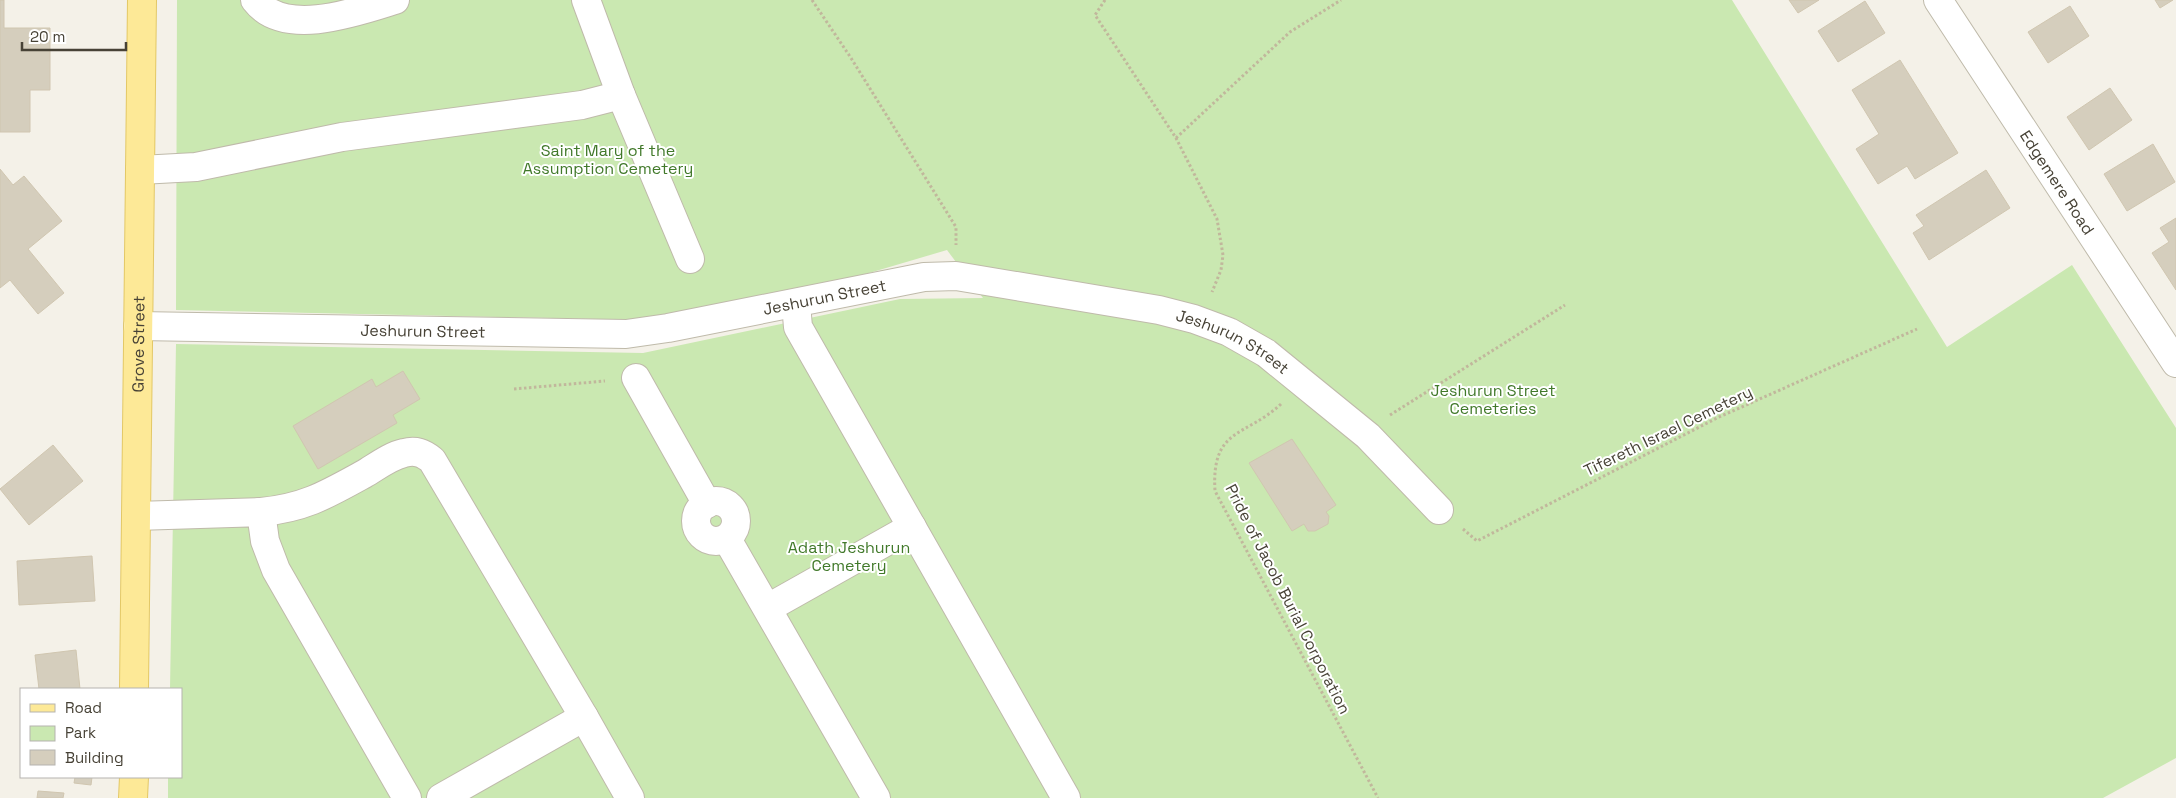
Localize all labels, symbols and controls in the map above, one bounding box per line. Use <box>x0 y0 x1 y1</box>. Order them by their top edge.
scale bar <box>22 20 126 52</box>
text: 20 m <box>30 27 65 46</box>
street label: Edgemere Road <box>2016 126 2099 239</box>
park label: Saint Mary of the Assumption Cemetery <box>523 140 693 179</box>
street label: Jeshurun Street <box>761 274 888 319</box>
street label: Grove Street <box>127 296 149 393</box>
street label: Jeshurun Street <box>1174 304 1294 378</box>
street label: Jeshurun Street <box>360 319 486 342</box>
park label: Jeshurun Street Cemeteries <box>1430 380 1556 419</box>
street label: Tifereth Israel Cemetery <box>1580 381 1756 481</box>
street label: Pride of Jacob Burial Corporation <box>1221 480 1355 718</box>
park label: Adath Jeshurun Cemetery <box>788 537 910 576</box>
legend <box>20 688 182 778</box>
text: Road <box>65 698 102 717</box>
text: Park <box>65 723 96 742</box>
text: Building <box>65 748 124 767</box>

